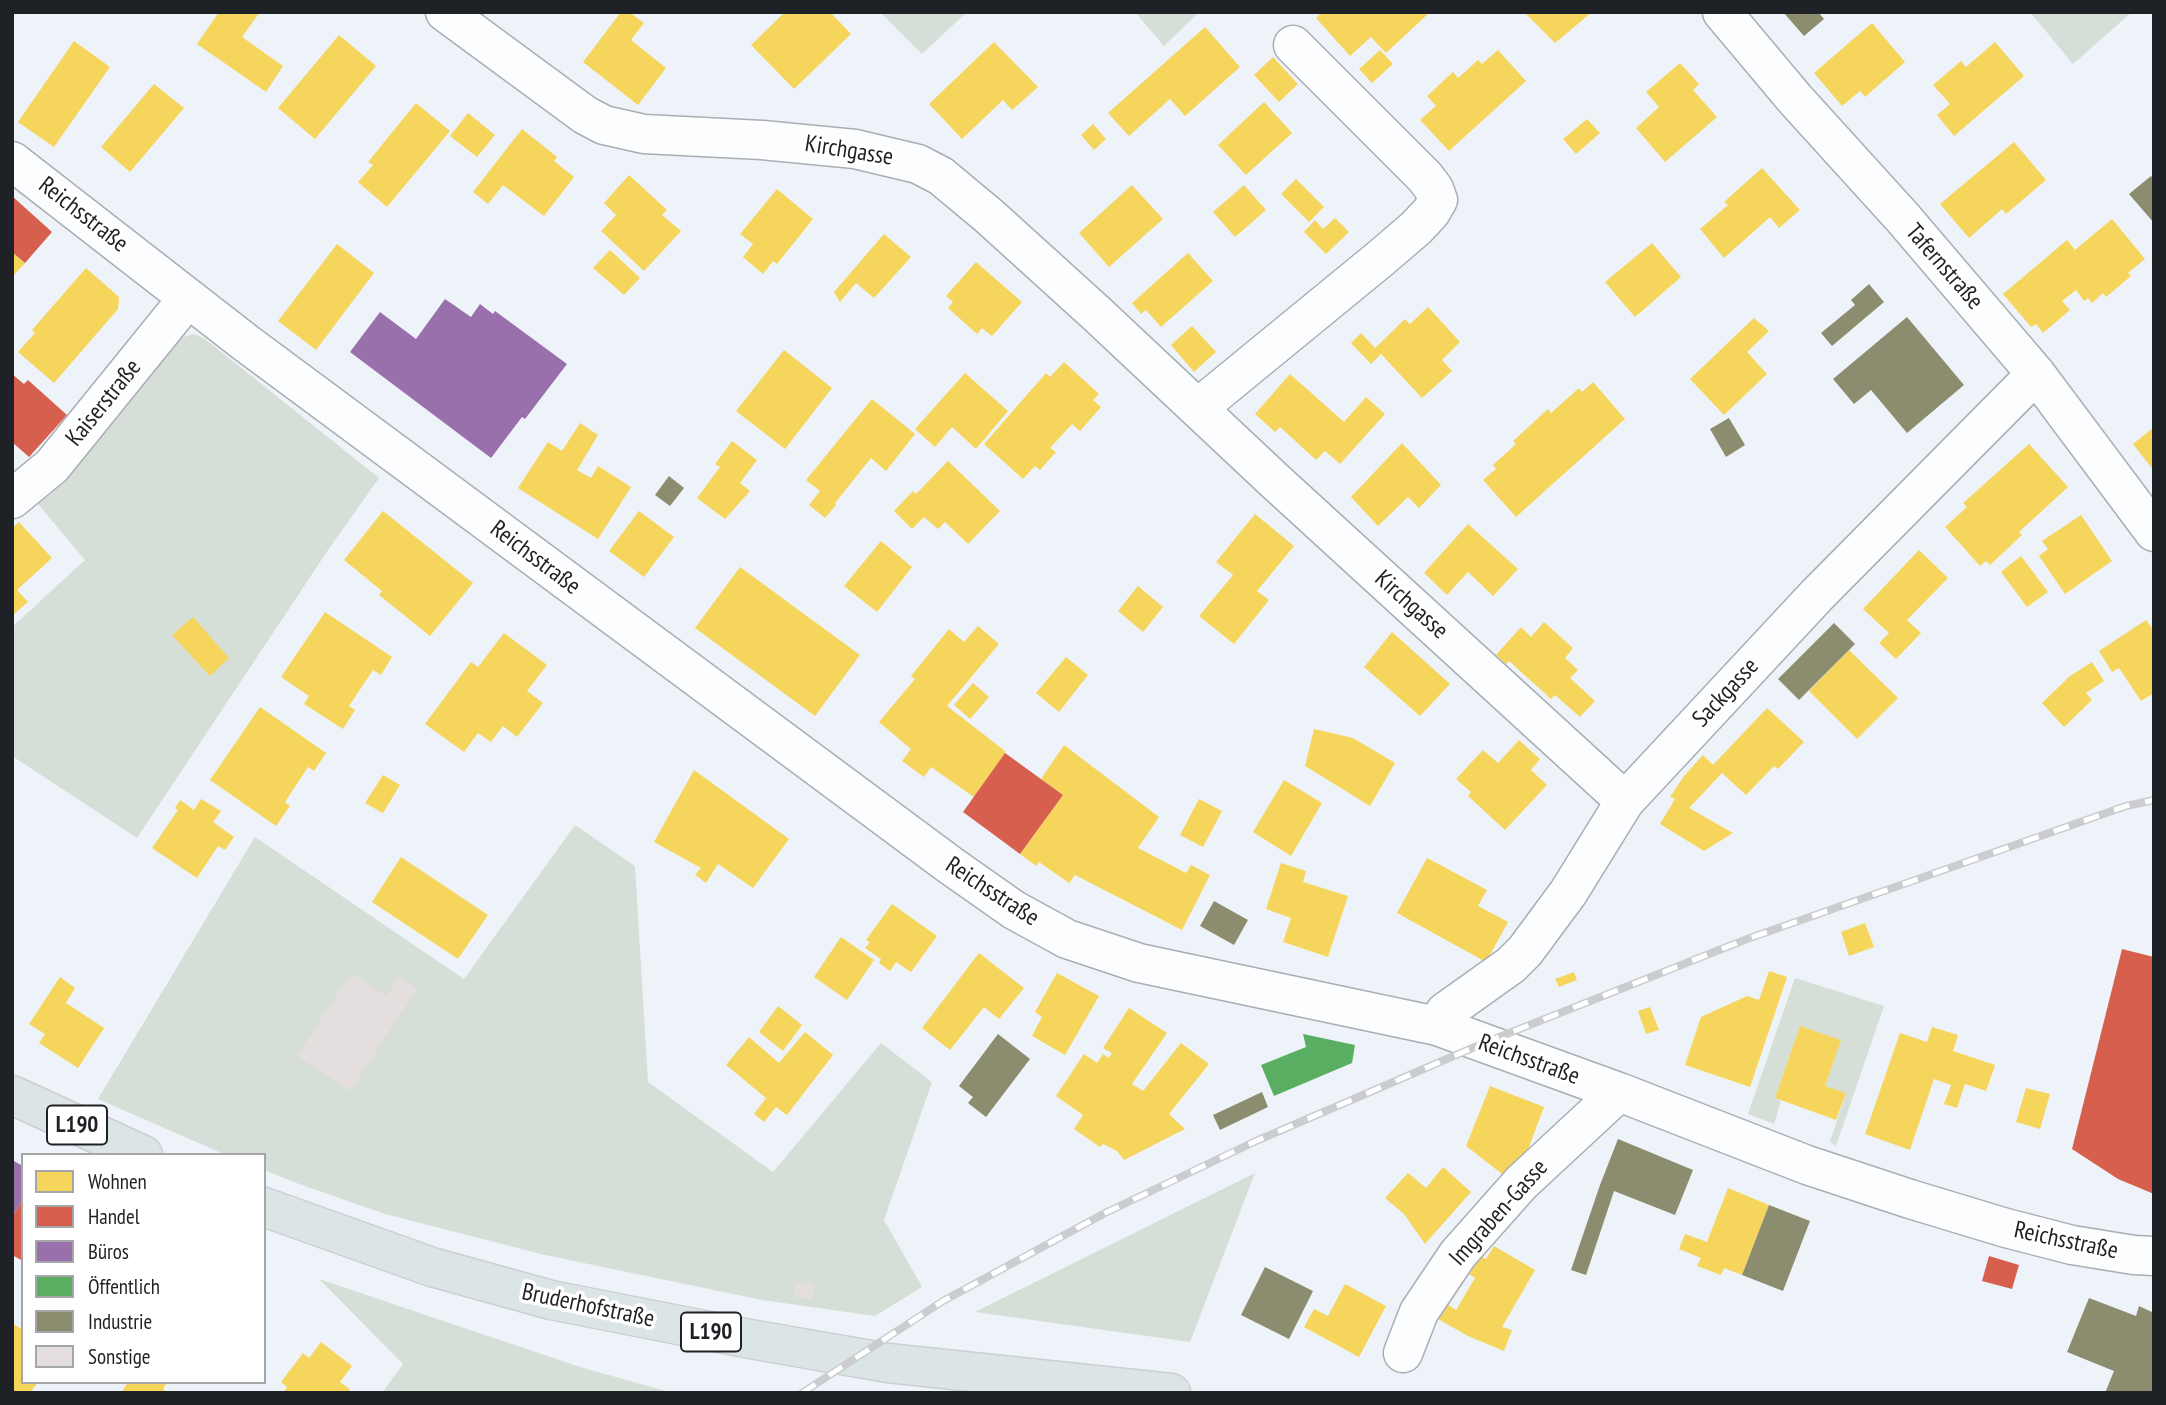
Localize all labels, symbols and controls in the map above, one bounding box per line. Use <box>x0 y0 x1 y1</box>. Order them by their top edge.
street label: Kirchgasse <box>803 130 895 172</box>
street label: Reichsstraße <box>33 171 133 259</box>
street label: Tafernstraße <box>1899 218 1989 316</box>
street label: Kaiserstraße <box>60 354 148 452</box>
street label: Reichsstraße <box>484 515 586 601</box>
street label: Kirchgasse <box>1368 565 1454 645</box>
street label: Sackgasse <box>1687 653 1765 733</box>
street label: Reichsstraße <box>940 851 1044 933</box>
street label: Reichsstraße <box>1475 1028 1583 1092</box>
road number: L190 <box>47 1106 107 1144</box>
legend <box>21 1153 266 1384</box>
street label: Imgraben-Gasse <box>1444 1154 1554 1272</box>
text: Wohnen <box>88 1168 147 1195</box>
text: Handel <box>88 1203 140 1230</box>
street label: Reichsstraße <box>2011 1216 2121 1266</box>
text: Büros <box>88 1238 129 1265</box>
text: Öffentlich <box>88 1273 160 1300</box>
street label: Bruderhofstraße <box>519 1278 657 1334</box>
text: Industrie <box>88 1308 152 1335</box>
road number: L190 <box>681 1312 741 1352</box>
text: Sonstige <box>88 1343 150 1370</box>

